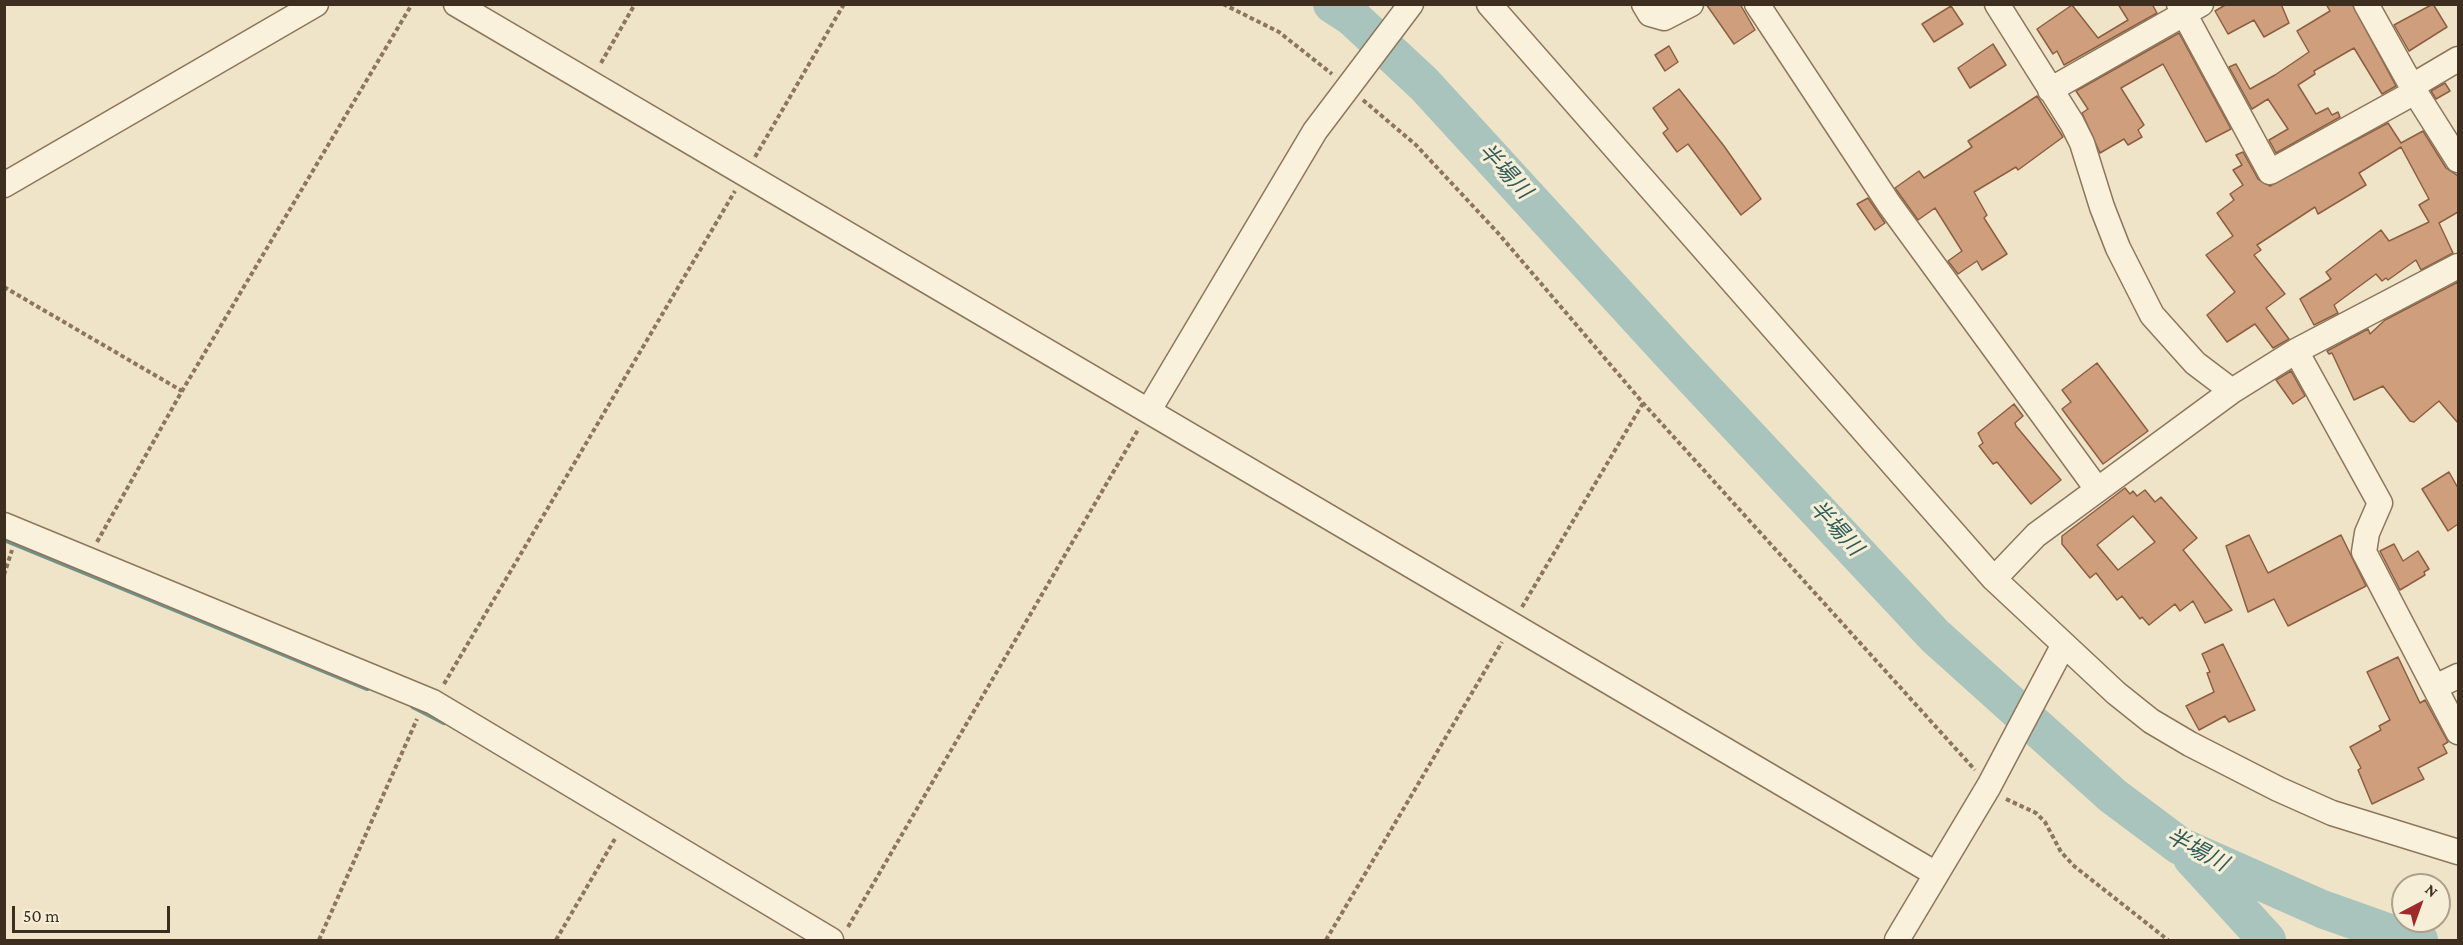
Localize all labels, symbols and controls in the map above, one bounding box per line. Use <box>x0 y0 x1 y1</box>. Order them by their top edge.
water label: 半場川 <box>1473 138 1537 204</box>
water label: 半場川 <box>1804 495 1868 561</box>
water label: 半場川 <box>2162 823 2232 877</box>
north arrow <box>2391 873 2451 933</box>
text: N <box>2422 881 2442 901</box>
scale bar <box>15 894 172 932</box>
text: 50 m <box>23 906 60 926</box>

